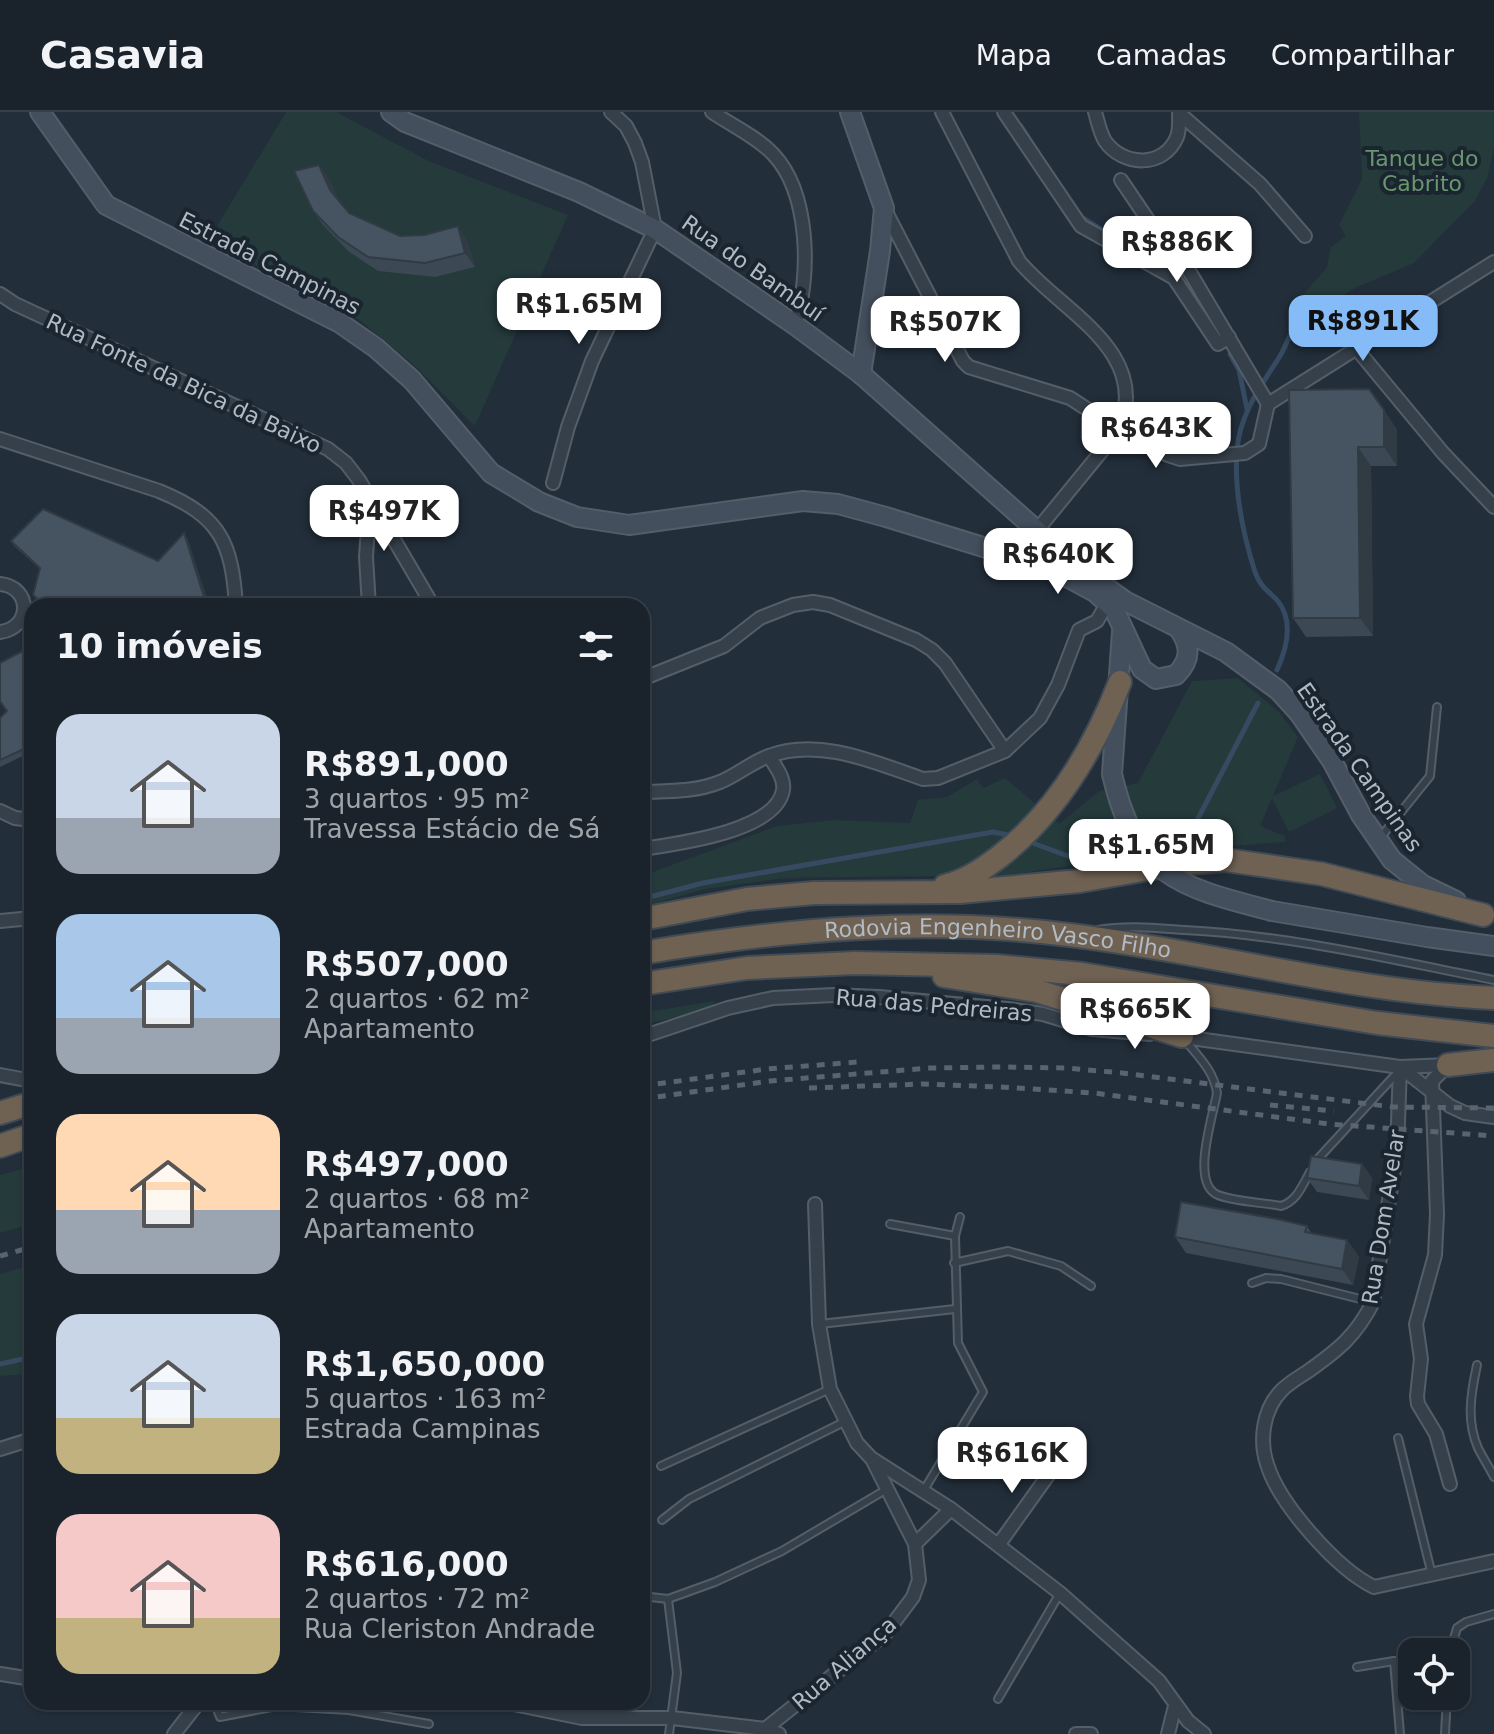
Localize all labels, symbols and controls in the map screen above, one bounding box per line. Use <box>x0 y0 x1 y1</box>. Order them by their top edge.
text: Casavia <box>40 33 205 77</box>
text: Mapa <box>976 39 1052 72</box>
text: Camadas <box>1096 39 1227 72</box>
text: Compartilhar <box>1271 39 1454 72</box>
park label: Tanque do Cabrito <box>1364 146 1479 196</box>
street label: Estrada Campinas <box>175 207 365 320</box>
street label: Rua do Bambuí <box>677 210 829 327</box>
pin: R$886K <box>1112 216 1242 284</box>
text: R$886K <box>1121 227 1233 257</box>
pin: R$1.65M <box>505 278 653 346</box>
text: R$1.65M <box>515 289 643 319</box>
pin: R$891K <box>1298 295 1428 363</box>
pin: R$507K <box>880 296 1010 364</box>
text: R$891K <box>1307 306 1419 336</box>
text: R$507K <box>889 307 1001 337</box>
street label: Rua Fonte da Bica da Baixo <box>42 309 325 458</box>
pin: R$643K <box>1091 402 1221 470</box>
text: R$643K <box>1100 413 1212 443</box>
pin: R$497K <box>319 485 449 553</box>
text: R$497K <box>328 496 440 526</box>
pin: R$640K <box>993 528 1123 596</box>
text: R$640K <box>1002 539 1114 569</box>
icon: filters <box>574 624 618 668</box>
text: 10 imóveis <box>56 626 263 666</box>
street label: Estrada Campinas <box>1292 678 1427 856</box>
text: R$891,000 <box>304 744 509 784</box>
icon: home <box>120 746 216 842</box>
text: 3 quartos · 95 m² <box>304 784 530 814</box>
text: Travessa Estácio de Sá <box>304 814 600 844</box>
pin: R$1.65M <box>1077 819 1225 887</box>
text: R$1.65M <box>1087 830 1215 860</box>
street label: Rodovia Engenheiro Vasco Filho <box>823 914 1173 963</box>
text: R$507,000 <box>304 944 509 984</box>
icon: home <box>120 946 216 1042</box>
pin: R$665K <box>1070 983 1200 1051</box>
text: 2 quartos · 62 m² <box>304 984 530 1014</box>
street label: Rua das Pedreiras <box>835 984 1033 1027</box>
text: R$665K <box>1079 994 1191 1024</box>
text: Apartamento <box>304 1014 475 1044</box>
street label: Rua Dom Avelar <box>1357 1127 1410 1306</box>
text: R$497,000 <box>304 1144 509 1184</box>
icon: home <box>120 1146 216 1242</box>
text: 2 quartos · 68 m² <box>304 1184 530 1214</box>
text: Apartamento <box>304 1214 475 1244</box>
text: R$1,650,000 <box>304 1344 545 1384</box>
icon: home <box>120 1346 216 1442</box>
text: 5 quartos · 163 m² <box>304 1384 547 1414</box>
text: Estrada Campinas <box>304 1414 541 1444</box>
pin: R$616K <box>947 1427 1077 1495</box>
text: R$616K <box>956 1438 1068 1468</box>
text: R$616,000 <box>304 1544 509 1584</box>
icon: home <box>120 1546 216 1642</box>
text: 2 quartos · 72 m² <box>304 1584 530 1614</box>
street label: Rua Aliança <box>787 1612 901 1715</box>
text: Rua Cleriston Andrade <box>304 1614 595 1644</box>
map controls <box>1398 1638 1470 1710</box>
button: locate <box>1398 1638 1470 1710</box>

